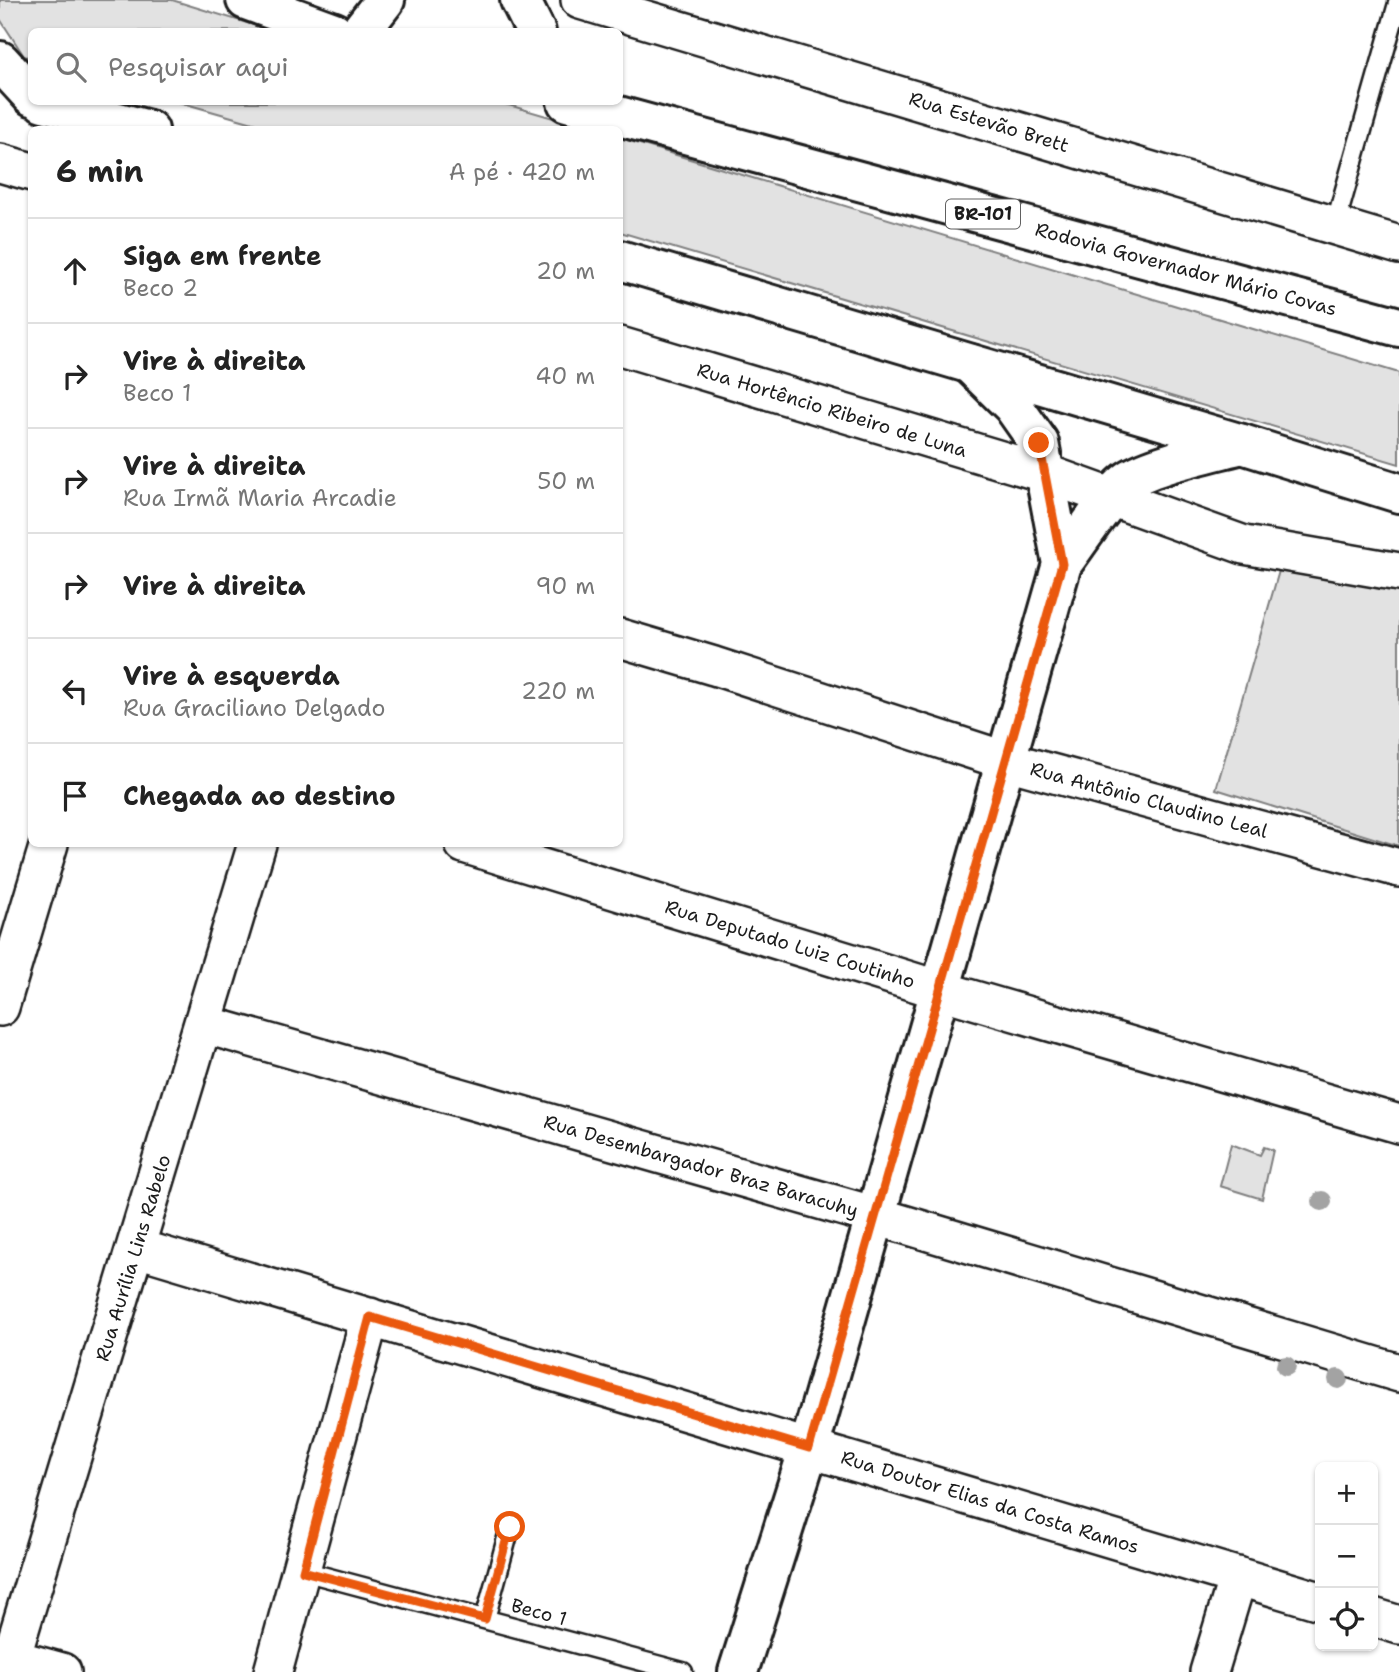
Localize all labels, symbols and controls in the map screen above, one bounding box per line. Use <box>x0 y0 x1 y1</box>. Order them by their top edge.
search box <box>28 28 623 105</box>
icon: search <box>52 48 90 86</box>
text: Pesquisar aqui <box>108 49 289 84</box>
street label: Rua Estevão Brett <box>906 86 1072 158</box>
text: 6 min <box>56 151 143 192</box>
text: A pé · 420 m <box>449 157 595 187</box>
road number: BR-101 <box>946 200 1020 229</box>
street label: Rodovia Governador Mário Covas <box>1032 217 1340 321</box>
text: Siga em frente <box>123 238 322 273</box>
icon: ahead <box>56 252 94 290</box>
text: 20 m <box>536 256 595 286</box>
text: Beco 2 <box>123 273 198 303</box>
text: Vire à direita <box>123 343 305 378</box>
icon: right <box>56 357 94 395</box>
street label: Rua Hortêncio Ribeiro de Luna <box>694 357 970 463</box>
text: 40 m <box>535 361 595 391</box>
text: Beco 1 <box>123 378 192 408</box>
route end <box>1023 427 1054 458</box>
text: Vire à direita <box>123 448 305 483</box>
icon: right <box>56 462 94 500</box>
text: 50 m <box>537 466 595 496</box>
text: Rua Irmã Maria Arcadie <box>123 483 397 513</box>
icon: right <box>56 567 94 605</box>
text: Vire à direita <box>123 568 305 603</box>
text: 90 m <box>535 571 595 601</box>
text: Vire à esquerda <box>123 658 340 693</box>
icon: left <box>56 672 94 710</box>
text: 220 m <box>521 676 595 706</box>
text: Rua Graciliano Delgado <box>123 693 385 723</box>
street label: Rua Antônio Claudino Leal <box>1028 756 1271 844</box>
icon: arrive <box>56 777 94 815</box>
text: Chegada ao destino <box>123 778 396 813</box>
street label: Rua Deputado Luiz Coutinho <box>662 894 918 994</box>
street label: Rua Desembargador Braz Baracuhy <box>541 1109 861 1223</box>
street label: Rua Aurília Lins Rabelo <box>90 1152 176 1364</box>
street label: Rua Doutor Elias da Costa Ramos <box>838 1445 1142 1559</box>
map controls <box>1315 1462 1378 1651</box>
button: + <box>1315 1462 1378 1525</box>
route start <box>494 1511 525 1542</box>
button: − <box>1315 1525 1378 1588</box>
button: locate <box>1315 1588 1378 1651</box>
street label: Beco 1 <box>508 1593 570 1631</box>

